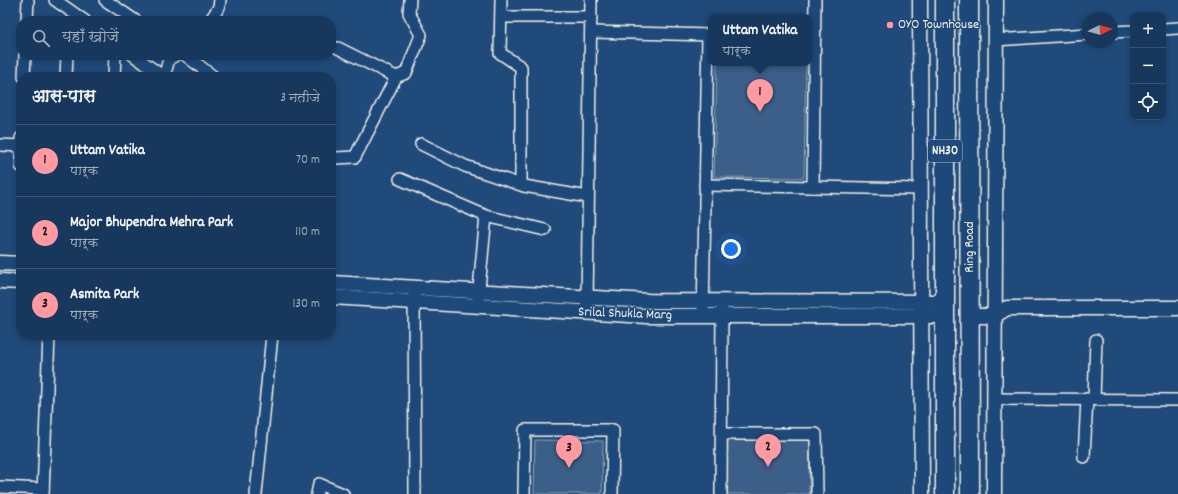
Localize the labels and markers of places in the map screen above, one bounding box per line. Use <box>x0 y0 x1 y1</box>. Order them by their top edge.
place label: OYO Townhouse <box>898 15 979 35</box>
marker: OYO Townhouse <box>885 20 895 30</box>
pin: 1 <box>747 79 773 112</box>
pin: 2 <box>755 434 781 467</box>
pin: 3 <box>556 435 582 468</box>

